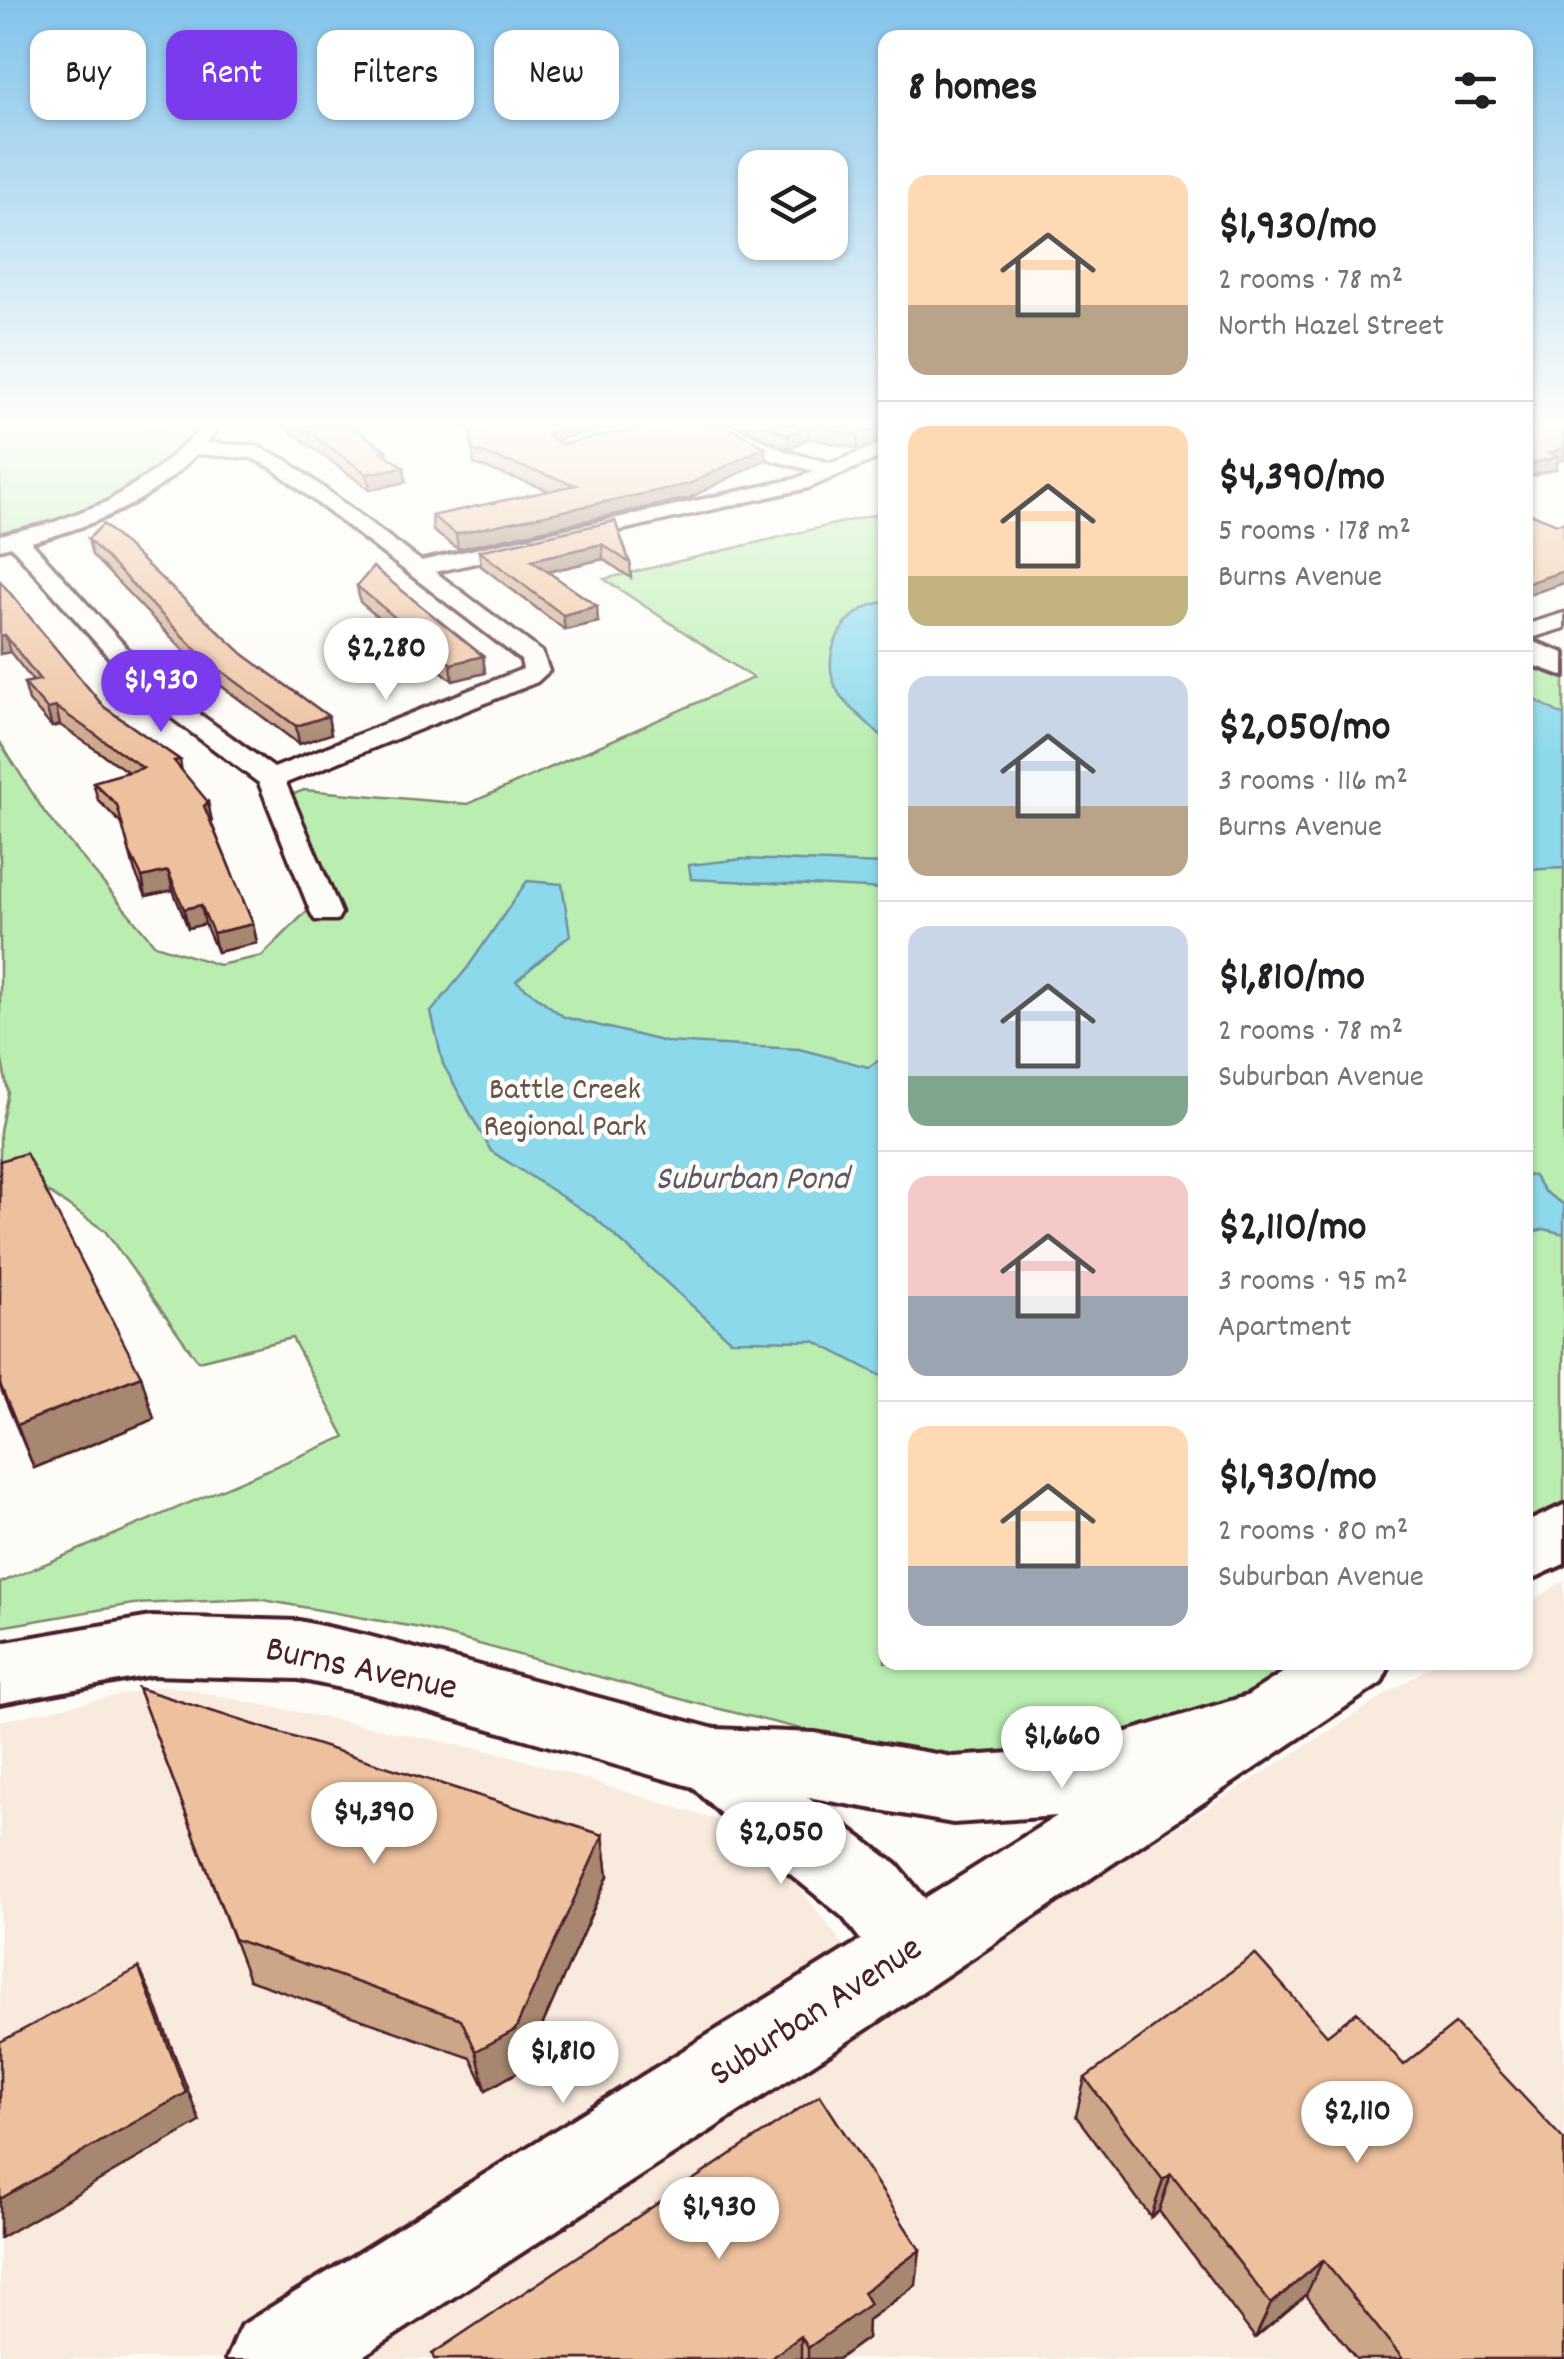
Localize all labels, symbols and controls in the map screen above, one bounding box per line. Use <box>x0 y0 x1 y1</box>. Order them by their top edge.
chip: Buy <box>30 30 146 120</box>
chip: Rent <box>166 30 297 120</box>
chip: Filters <box>317 30 474 120</box>
chip: New <box>494 30 619 120</box>
text: 8 homes <box>908 60 1037 120</box>
icon: filters <box>1448 63 1503 118</box>
map controls <box>738 150 848 260</box>
button: layers <box>738 150 848 260</box>
text: $1,930/mo <box>1218 199 1377 259</box>
icon: home <box>988 215 1108 335</box>
text: 2 rooms · 78 m² <box>1218 259 1403 305</box>
text: North Hazel Street <box>1218 305 1444 351</box>
text: $4,390/mo <box>1218 450 1385 510</box>
icon: home <box>988 466 1108 586</box>
text: 5 rooms · 178 m² <box>1218 510 1411 556</box>
text: Burns Avenue <box>1218 556 1382 602</box>
pin: $2,280 <box>305 618 467 703</box>
text: $2,280 <box>346 627 426 673</box>
pin: $1,930 <box>80 650 242 735</box>
text: $1,930 <box>123 659 199 705</box>
text: $2,050/mo <box>1218 700 1390 760</box>
icon: home <box>988 716 1108 836</box>
text: 3 rooms · 116 m² <box>1218 760 1408 806</box>
text: Burns Avenue <box>1218 806 1382 852</box>
text: $1,810/mo <box>1218 950 1365 1010</box>
icon: home <box>988 966 1108 1086</box>
text: 2 rooms · 78 m² <box>1218 1010 1403 1056</box>
text: Suburban Avenue <box>1218 1056 1424 1102</box>
park label: Battle Creek Regional Park <box>483 1069 647 1152</box>
water label: Suburban Pond <box>655 1156 853 1206</box>
text: $2,110/mo <box>1218 1200 1366 1260</box>
icon: home <box>988 1216 1108 1336</box>
text: 3 rooms · 95 m² <box>1218 1260 1408 1306</box>
text: Apartment <box>1218 1306 1352 1352</box>
text: $1,930/mo <box>1218 1450 1377 1510</box>
icon: home <box>988 1466 1108 1586</box>
text: 2 rooms · 80 m² <box>1218 1510 1408 1556</box>
text: Suburban Avenue <box>1218 1556 1424 1602</box>
street label: Burns Avenue <box>260 1624 462 1718</box>
pin: $1,660 <box>981 1706 1143 1791</box>
text: $1,660 <box>1023 1715 1101 1761</box>
pin: $4,390 <box>293 1782 455 1867</box>
text: $4,390 <box>333 1791 415 1837</box>
pin: $2,050 <box>700 1802 862 1887</box>
text: $2,050 <box>738 1811 824 1857</box>
street label: Suburban Avenue <box>699 1923 935 2103</box>
pin: $1,810 <box>482 2021 644 2106</box>
text: $1,810 <box>530 2030 596 2076</box>
pin: $2,110 <box>1276 2081 1438 2166</box>
text: $2,110 <box>1323 2090 1391 2136</box>
pin: $1,930 <box>638 2177 800 2262</box>
text: $1,930 <box>681 2186 757 2232</box>

